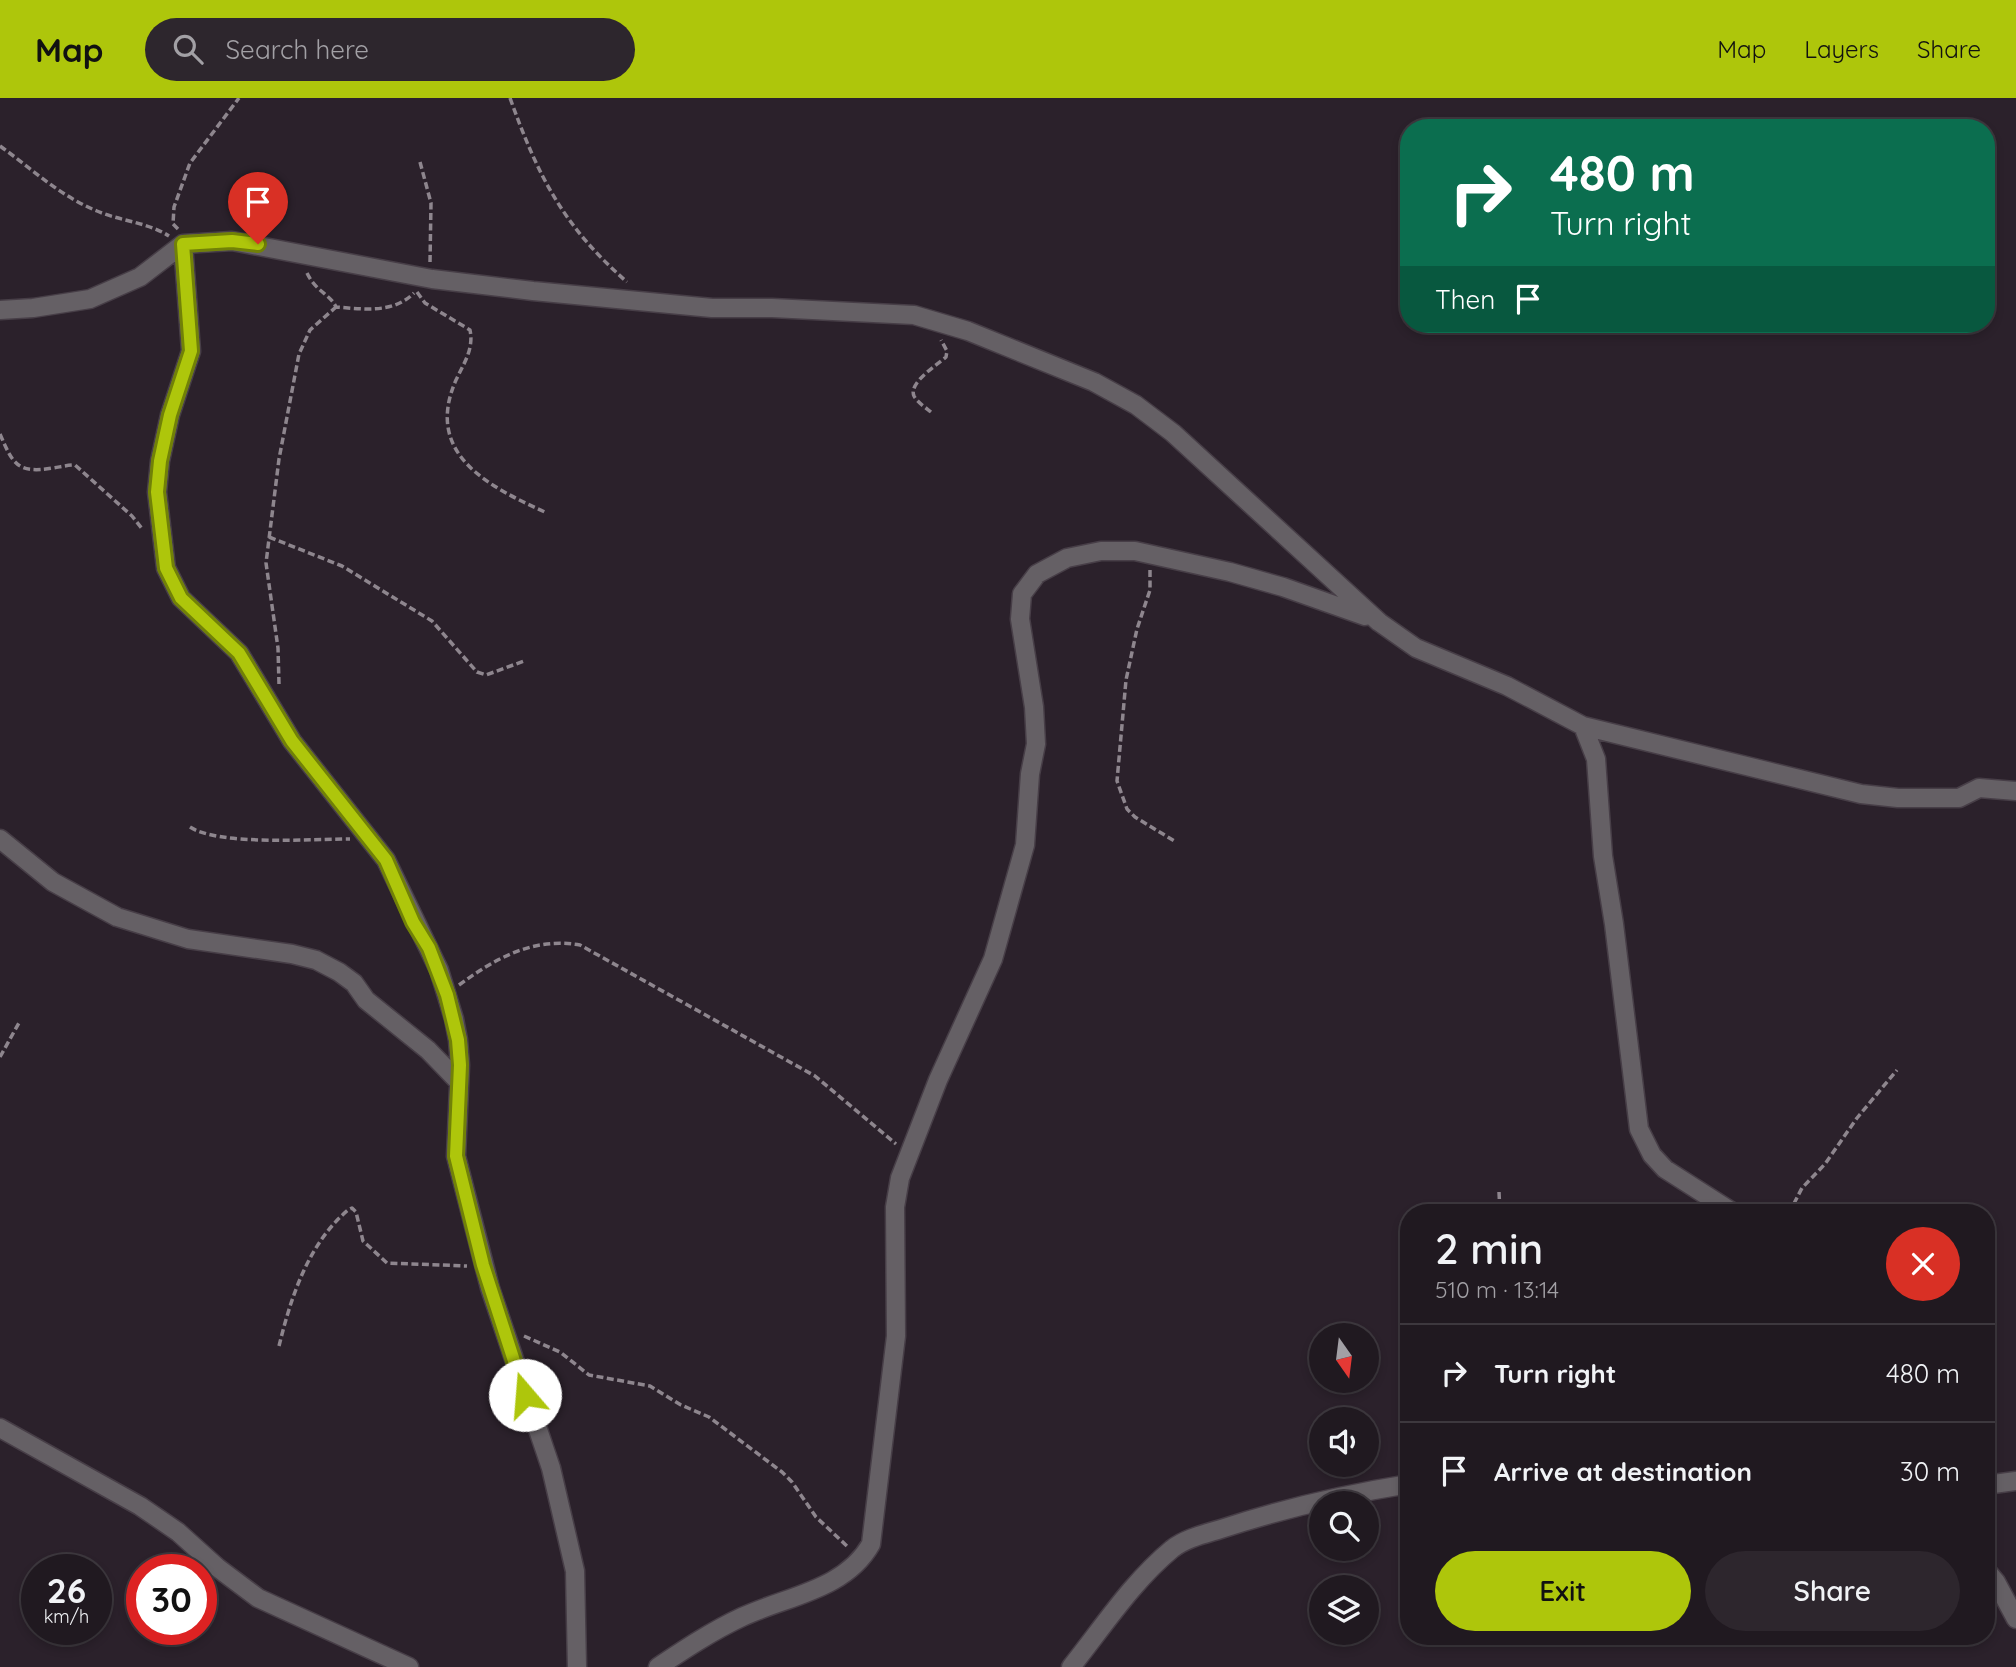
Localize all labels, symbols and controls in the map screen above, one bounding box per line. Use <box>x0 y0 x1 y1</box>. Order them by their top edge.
search box <box>145 18 635 81</box>
text: Map <box>35 29 103 70</box>
icon: search <box>169 30 207 68</box>
text: Search here <box>225 33 369 66</box>
text: Map <box>1717 34 1766 64</box>
text: Layers <box>1804 34 1879 64</box>
text: Share <box>1917 34 1981 64</box>
text: 480 m <box>1550 142 1695 203</box>
icon: right <box>1435 147 1526 238</box>
pin <box>228 172 288 244</box>
icon: arrive <box>239 183 277 221</box>
text: Turn right <box>1550 203 1691 243</box>
icon: arrive <box>1509 280 1547 318</box>
text: Then <box>1435 283 1495 316</box>
text: 2 min <box>1435 1222 1543 1275</box>
button: close <box>1886 1227 1960 1301</box>
text: 510 m · 13:14 <box>1435 1275 1559 1304</box>
north arrow <box>1309 1323 1379 1393</box>
map controls <box>1309 1323 1379 1645</box>
icon: right <box>1435 1354 1473 1392</box>
text: Turn right <box>1494 1357 1616 1390</box>
text: 480 m <box>1886 1357 1960 1390</box>
position arrow <box>488 1358 562 1432</box>
button: sound <box>1309 1407 1379 1477</box>
icon: arrive <box>1435 1452 1473 1490</box>
text: Arrive at destination <box>1494 1455 1752 1488</box>
text: 30 m <box>1900 1455 1960 1488</box>
button: search <box>1309 1491 1379 1561</box>
button: Exit <box>1435 1551 1691 1631</box>
button: Share <box>1705 1551 1960 1631</box>
speed limit sign: 30 <box>126 1554 217 1645</box>
text: 26 <box>47 1568 86 1612</box>
button: layers <box>1309 1575 1379 1645</box>
text: km/h <box>44 1605 89 1628</box>

